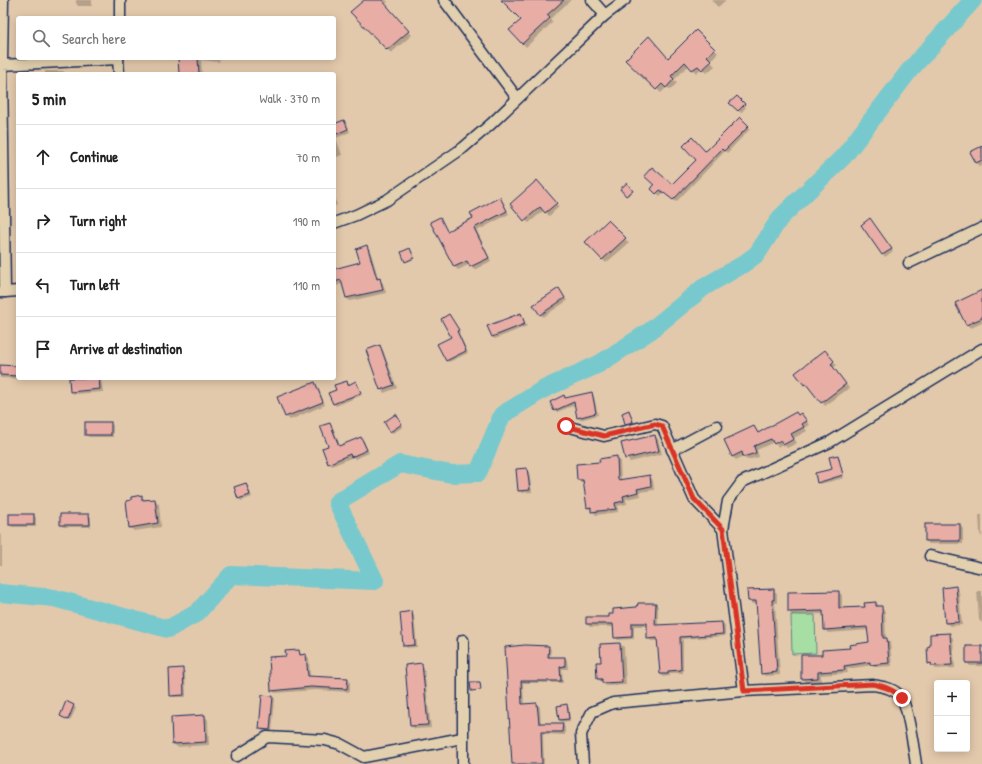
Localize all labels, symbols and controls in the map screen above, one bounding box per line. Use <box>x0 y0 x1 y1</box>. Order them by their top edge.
search box <box>16 16 336 60</box>
icon: search <box>30 27 52 49</box>
text: Search here <box>62 28 126 49</box>
text: 5 min <box>32 87 66 110</box>
text: Walk · 370 m <box>260 89 320 107</box>
icon: ahead <box>32 146 54 168</box>
text: Continue <box>70 146 118 167</box>
text: 70 m <box>296 148 320 166</box>
icon: right <box>32 210 54 232</box>
text: Turn right <box>70 210 126 231</box>
text: 190 m <box>293 212 320 230</box>
icon: left <box>32 274 54 296</box>
text: Turn left <box>70 274 120 295</box>
text: 110 m <box>293 276 320 294</box>
icon: arrive <box>32 338 54 360</box>
text: Arrive at destination <box>70 338 182 359</box>
route start <box>557 417 575 435</box>
map controls <box>934 680 970 752</box>
button: + <box>934 680 970 716</box>
route end <box>893 689 911 707</box>
button: − <box>934 716 970 752</box>

